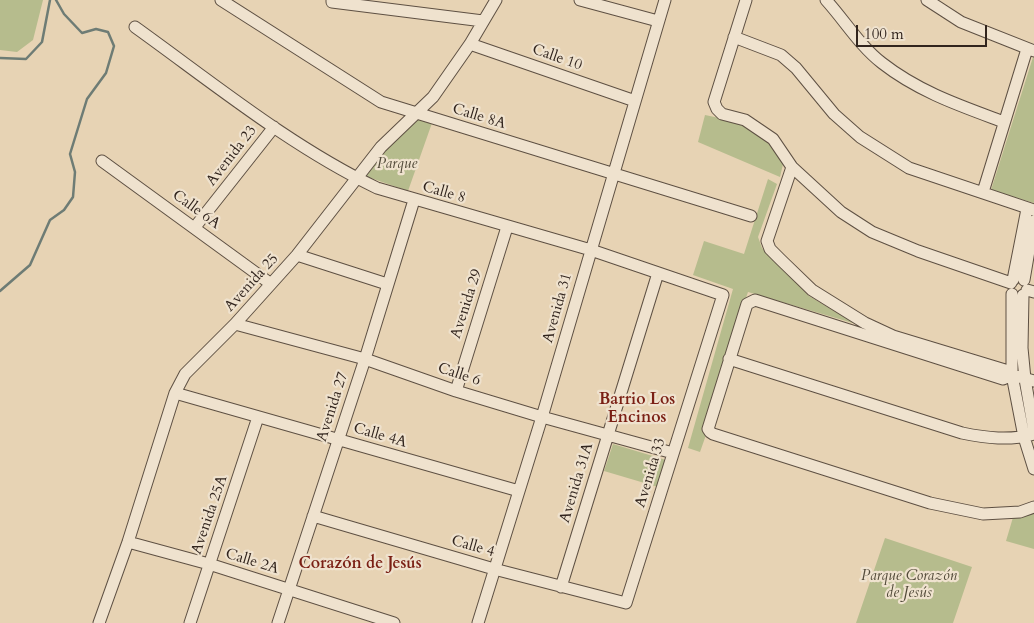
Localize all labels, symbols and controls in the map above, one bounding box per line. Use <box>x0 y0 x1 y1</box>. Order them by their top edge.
scale bar <box>859 15 990 47</box>
text: 100 m <box>864 24 904 44</box>
street label: Calle 10 <box>530 41 584 75</box>
street label: Calle 8A <box>450 100 508 134</box>
street label: Avenida 23 <box>203 122 261 190</box>
park label: Parque <box>377 156 417 174</box>
street label: Calle 8 <box>420 178 468 208</box>
street label: Calle 6A <box>169 187 223 233</box>
street label: Avenida 25 <box>221 250 283 316</box>
street label: Avenida 29 <box>447 267 487 341</box>
street label: Avenida 31 <box>539 271 577 345</box>
street label: Calle 6 <box>435 360 483 390</box>
street label: Avenida 27 <box>313 370 353 444</box>
district label: Barrio Los Encinos <box>599 390 675 428</box>
street label: Calle 4A <box>351 420 409 452</box>
street label: Avenida 33 <box>632 436 670 510</box>
street label: Avenida 31A <box>556 441 598 525</box>
street label: Avenida 25A <box>188 473 232 557</box>
street label: Calle 4 <box>449 532 497 562</box>
street label: Calle 2A <box>223 545 281 579</box>
district label: Corazón de Jesús <box>298 554 422 574</box>
park label: Parque Corazón de Jesús <box>861 568 957 603</box>

